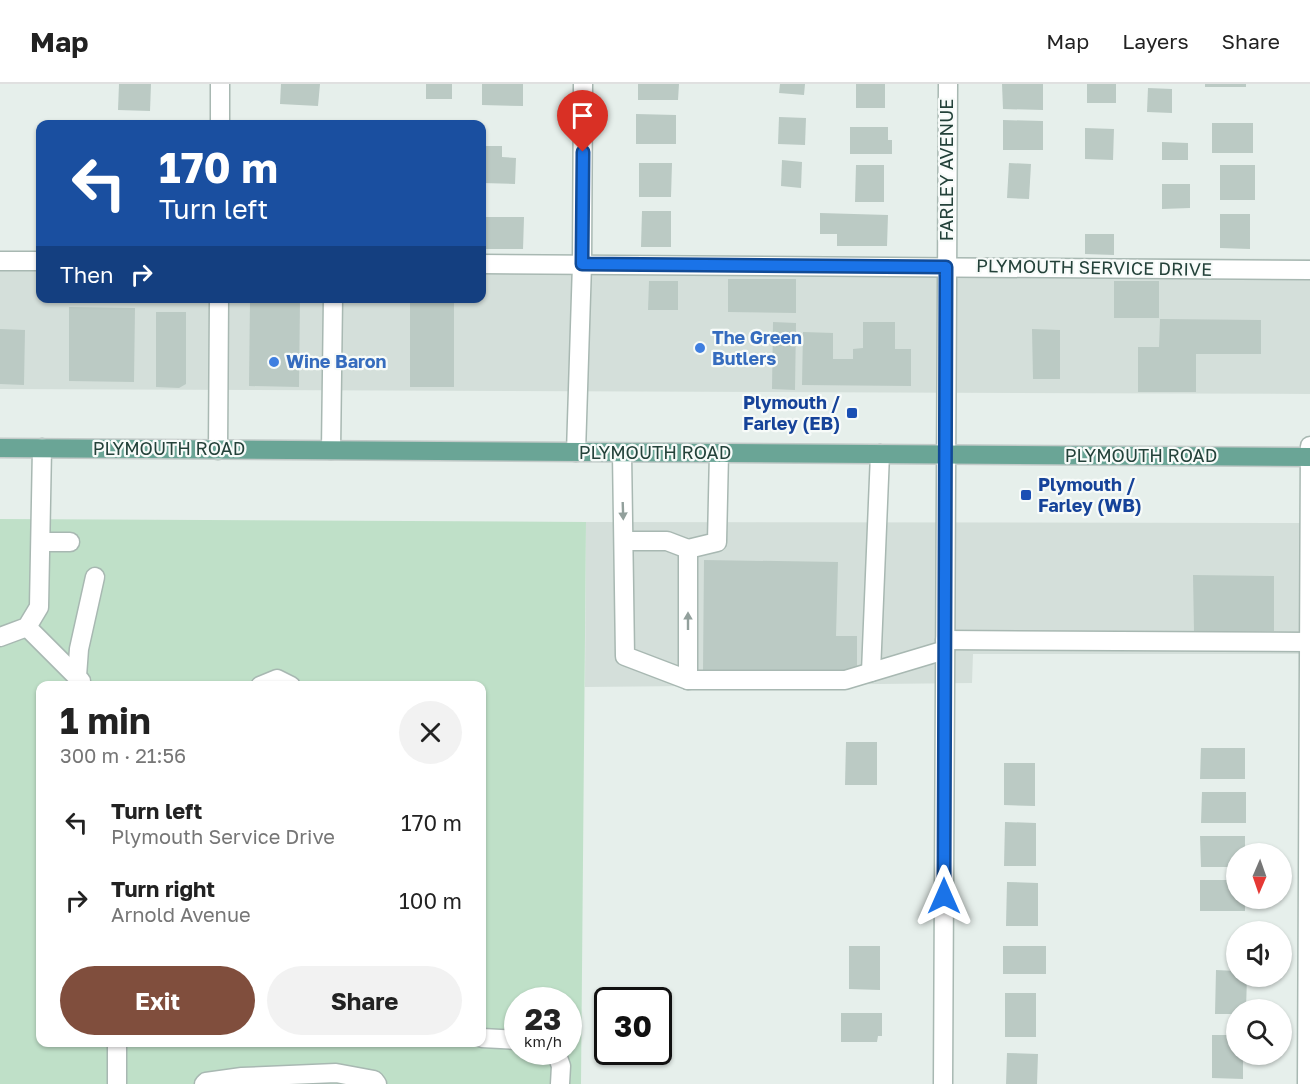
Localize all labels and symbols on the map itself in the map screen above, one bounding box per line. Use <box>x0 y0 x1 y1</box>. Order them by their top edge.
pin <box>557 90 608 152</box>
street label: FARLEY AVENUE <box>935 99 957 241</box>
street label: PLYMOUTH SERVICE DRIVE <box>976 254 1212 280</box>
place label: The Green Butlers <box>712 326 802 369</box>
marker: The Green Butlers <box>693 341 707 355</box>
place label: Wine Baron <box>286 350 387 372</box>
marker: Wine Baron <box>267 355 281 369</box>
place label: Plymouth / Farley (EB) <box>743 391 840 434</box>
marker: Plymouth / Farley (EB) <box>845 406 859 420</box>
street label: PLYMOUTH ROAD <box>93 437 245 459</box>
street label: PLYMOUTH ROAD <box>579 441 731 463</box>
street label: PLYMOUTH ROAD <box>1065 444 1217 466</box>
place label: Plymouth / Farley (WB) <box>1038 473 1142 516</box>
marker: Plymouth / Farley (WB) <box>1019 488 1033 502</box>
one-way arrow <box>619 502 628 521</box>
one-way arrow <box>683 612 693 631</box>
north arrow <box>1226 843 1292 909</box>
position arrow <box>912 864 976 928</box>
speed limit sign: 30 <box>594 987 672 1065</box>

